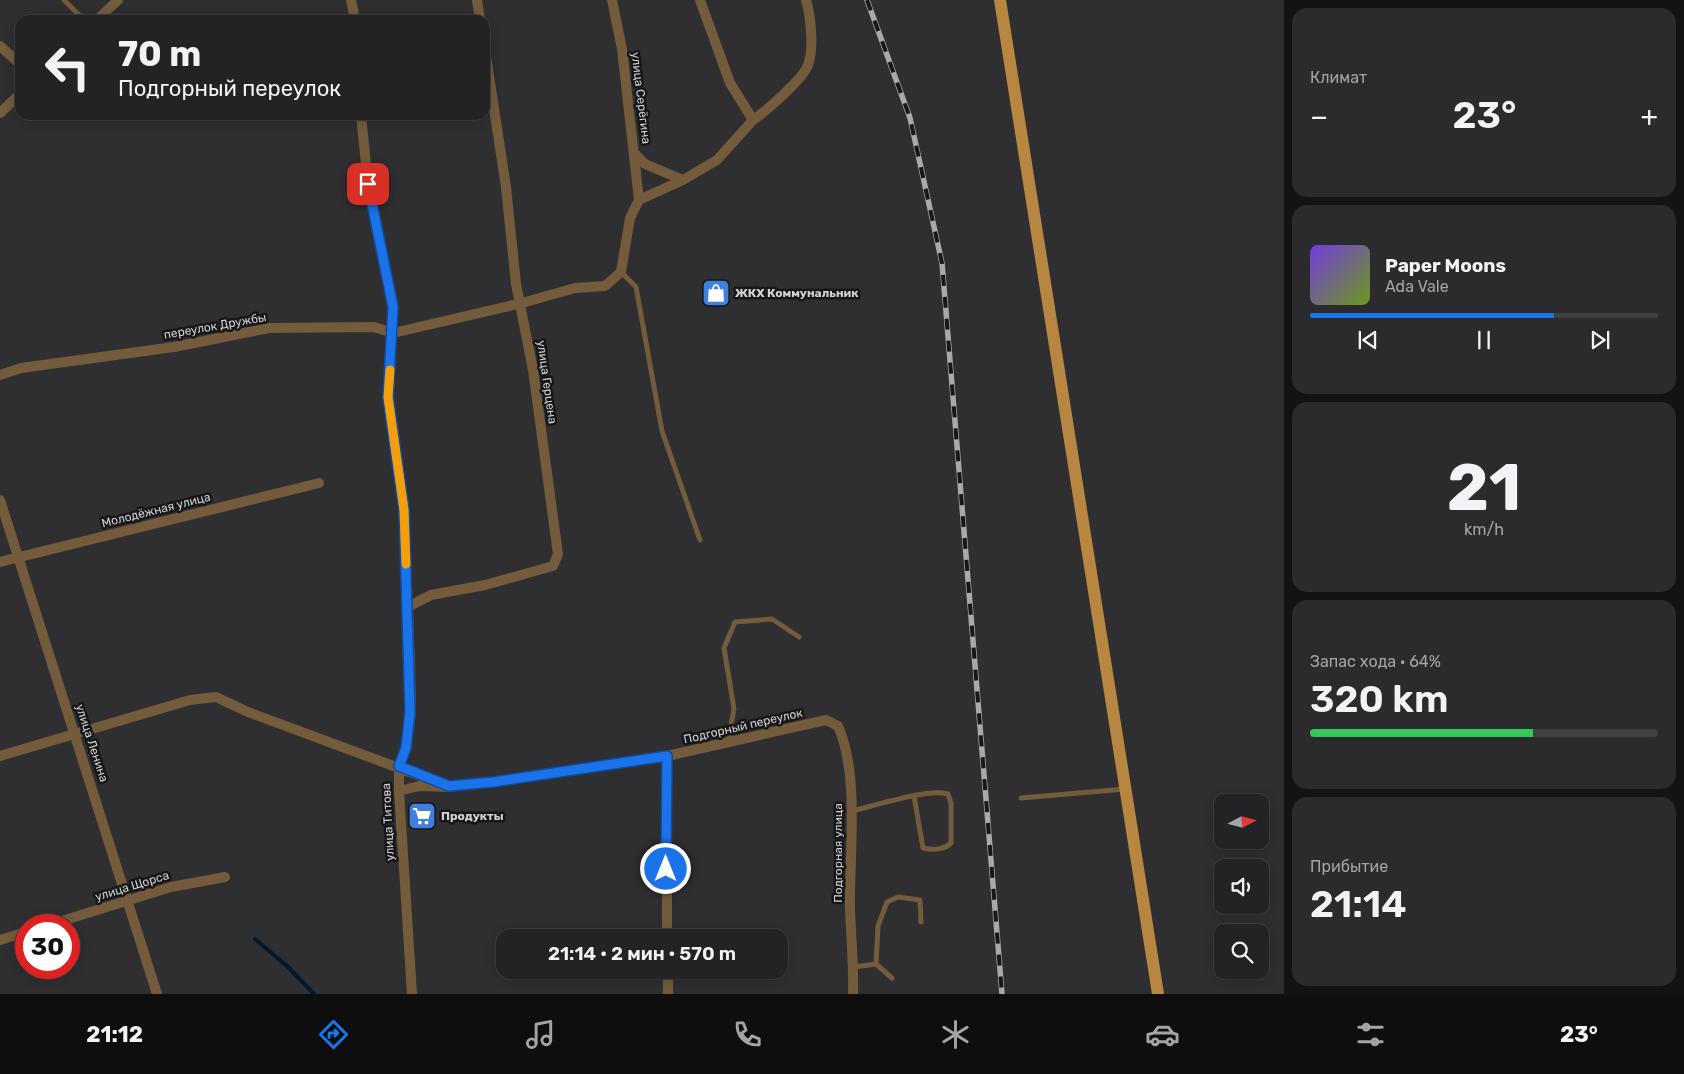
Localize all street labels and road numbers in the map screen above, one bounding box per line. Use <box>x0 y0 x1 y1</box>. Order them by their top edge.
street label: улица Серёгина <box>628 51 654 145</box>
street label: переулок Дружбы <box>163 310 267 342</box>
street label: улица Герцена <box>534 339 560 425</box>
street label: Молодёжная улица <box>100 490 212 530</box>
street label: улица Ленина <box>73 702 111 784</box>
street label: Подгорный переулок <box>682 705 804 747</box>
street label: улица Титова <box>379 783 397 861</box>
street label: Подгорная улица <box>831 803 845 903</box>
street label: улица Щорса <box>93 868 171 904</box>

